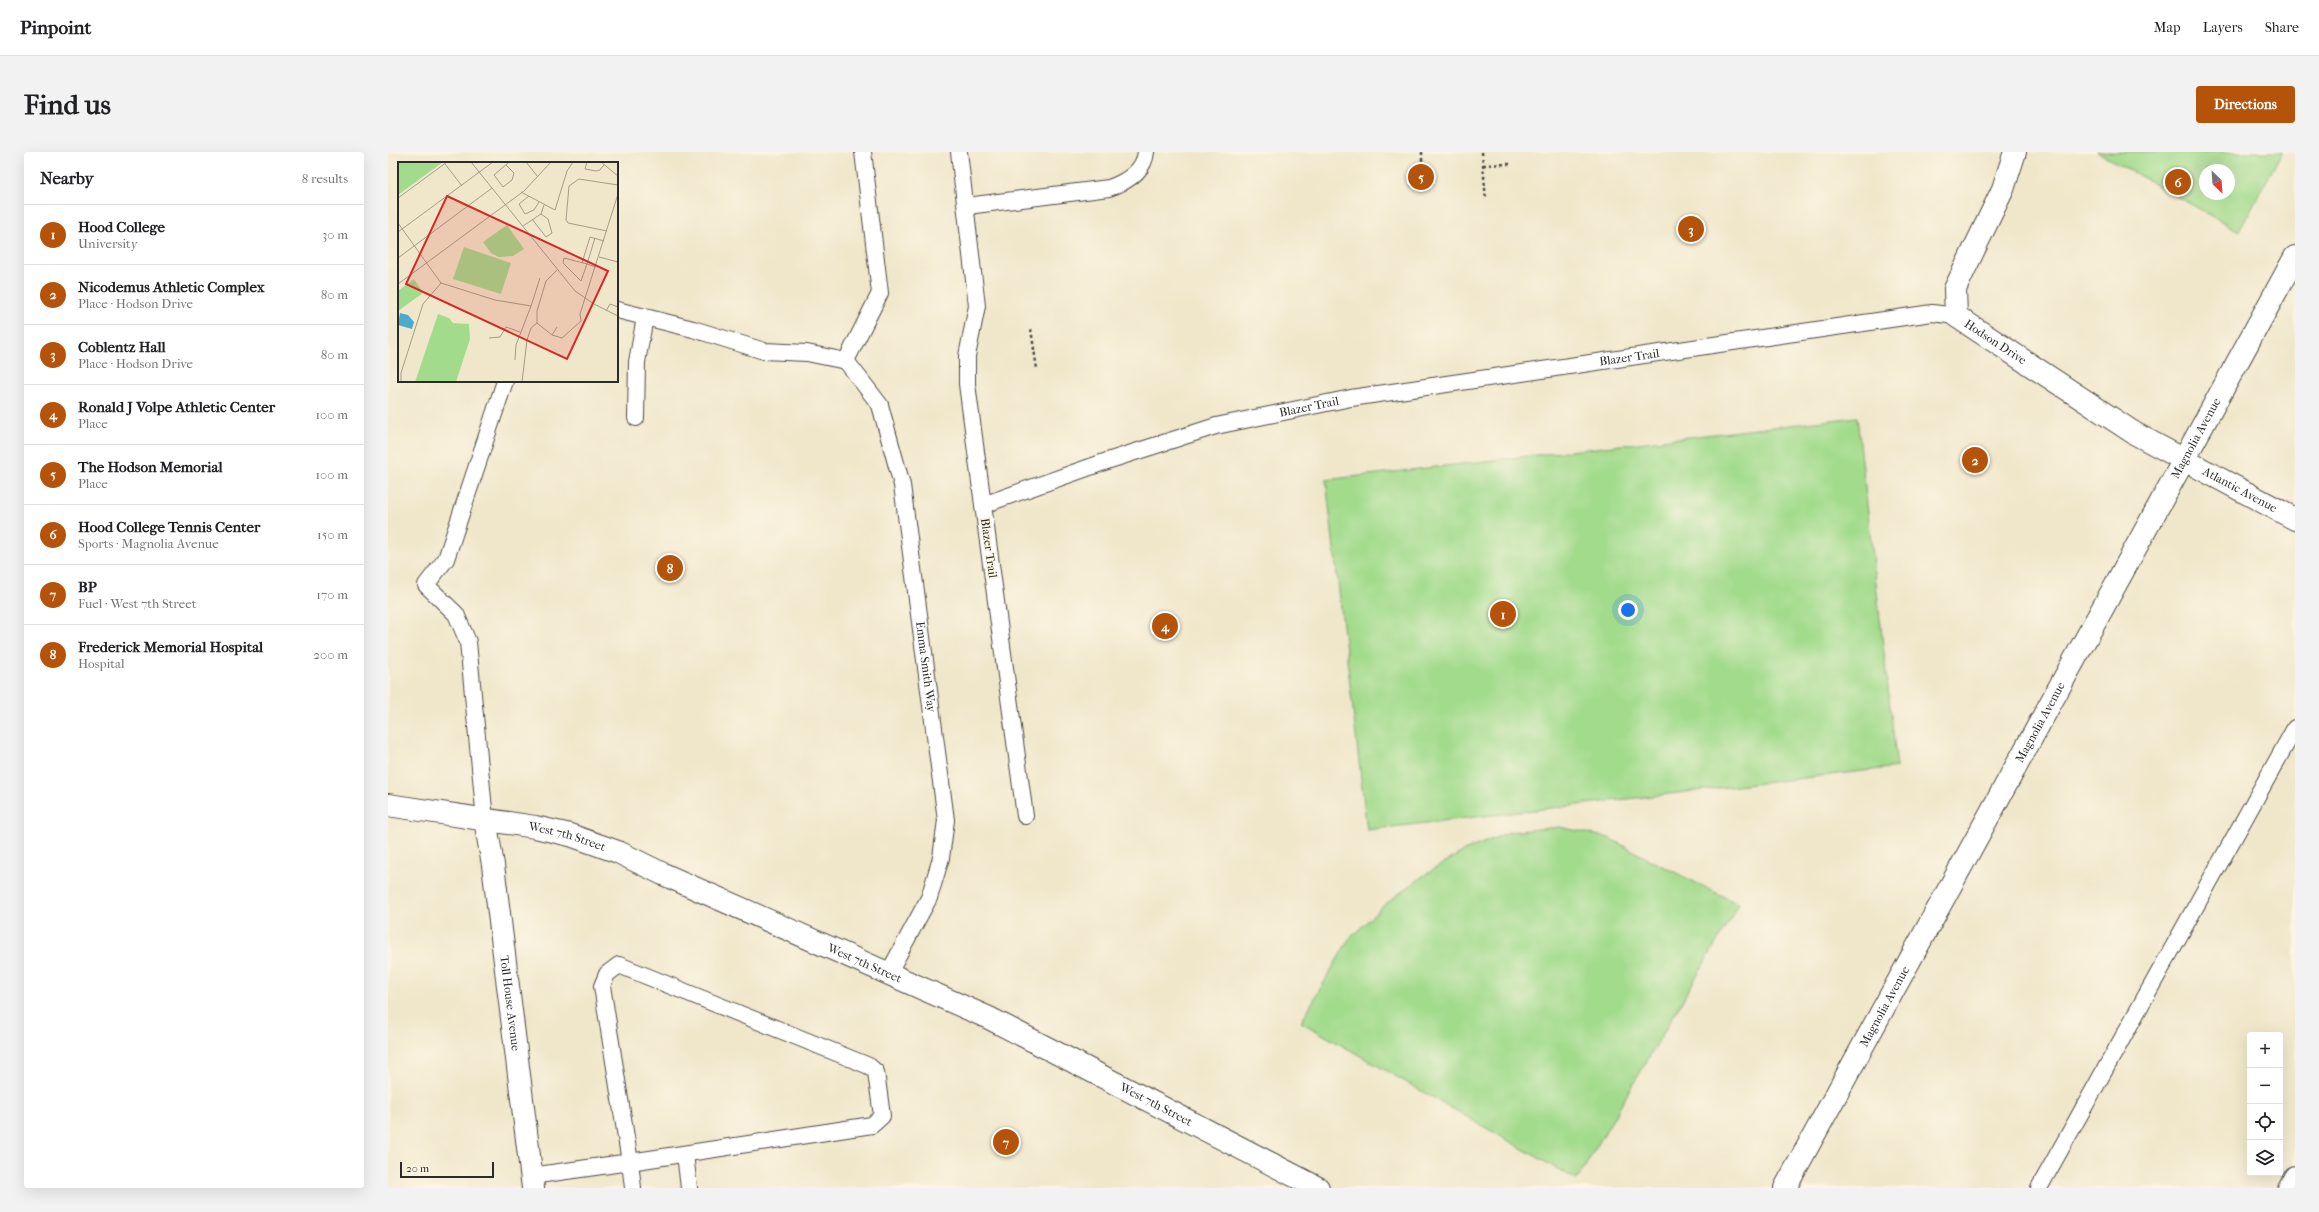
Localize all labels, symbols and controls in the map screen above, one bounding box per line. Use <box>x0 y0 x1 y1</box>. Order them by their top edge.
text: Pinpoint <box>20 17 91 39</box>
text: Map <box>2154 19 2181 36</box>
text: Layers <box>2203 19 2243 36</box>
text: Share <box>2265 19 2299 36</box>
button: Directions <box>2196 86 2295 123</box>
text: Find us <box>24 88 111 121</box>
inset map <box>398 162 618 382</box>
pin: 5 <box>1408 162 1434 192</box>
north arrow <box>2199 164 2235 200</box>
pin: 6 <box>2165 167 2191 197</box>
text: Nearby <box>40 168 94 188</box>
text: 8 results <box>302 171 348 186</box>
pin: 3 <box>1678 214 1704 244</box>
text: Hood College <box>78 218 165 236</box>
text: 1 <box>51 227 55 242</box>
text: 30 m <box>322 227 348 242</box>
text: University <box>78 236 138 251</box>
text: Nicodemus Athletic Complex <box>78 278 265 296</box>
text: 2 <box>50 287 56 302</box>
text: 80 m <box>321 287 348 302</box>
text: Place · Hodson Drive <box>78 296 193 311</box>
street label: Hodson Drive <box>1962 316 2029 367</box>
text: Coblentz Hall <box>78 338 166 356</box>
street label: Blazer Trail <box>1598 346 1661 369</box>
text: 3 <box>50 347 56 362</box>
text: 80 m <box>321 347 348 362</box>
text: Place · Hodson Drive <box>78 356 193 371</box>
street label: Blazer Trail <box>1278 394 1341 420</box>
street label: Magnolia Avenue <box>2168 395 2223 481</box>
text: Ronald J Volpe Athletic Center <box>78 398 275 416</box>
text: 4 <box>49 407 57 422</box>
text: 100 m <box>315 407 348 422</box>
text: Place <box>78 416 108 431</box>
pin: 2 <box>1962 445 1988 475</box>
text: The Hodson Memorial <box>78 458 223 476</box>
street label: Atlantic Avenue <box>2200 464 2280 515</box>
text: 5 <box>50 467 56 482</box>
text: 100 m <box>315 467 348 482</box>
text: Place <box>78 476 108 491</box>
street label: Blazer Trail <box>978 517 1000 580</box>
text: Hood College Tennis Center <box>78 518 260 536</box>
text: 6 <box>49 527 57 542</box>
text: 150 m <box>317 527 348 542</box>
text: Sports · Magnolia Avenue <box>78 536 219 551</box>
pin: 8 <box>657 553 683 583</box>
text: BP <box>78 578 97 596</box>
text: 7 <box>50 587 56 602</box>
text: 170 m <box>316 587 348 602</box>
text: Fuel · West 7th Street <box>78 596 196 611</box>
pin: 1 <box>1490 599 1516 629</box>
your location <box>1618 600 1638 620</box>
pin: 4 <box>1152 611 1178 641</box>
street label: Emma Smith Way <box>913 621 939 714</box>
text: Frederick Memorial Hospital <box>78 638 263 656</box>
text: 8 <box>50 647 56 662</box>
text: 200 m <box>313 647 348 662</box>
text: Hospital <box>78 656 125 671</box>
street label: Magnolia Avenue <box>2012 680 2068 765</box>
street label: West 7th Street <box>527 819 608 854</box>
street label: West 7th Street <box>825 940 904 986</box>
street label: Toll House Avenue <box>497 955 523 1052</box>
street label: Magnolia Avenue <box>1857 964 1912 1049</box>
map controls <box>2247 1032 2283 1176</box>
button: + <box>2247 1032 2283 1068</box>
button: − <box>2247 1068 2283 1104</box>
street label: West 7th Street <box>1117 1079 1195 1129</box>
button: locate <box>2247 1104 2283 1140</box>
pin: 7 <box>993 1127 1019 1157</box>
button: layers <box>2247 1140 2283 1176</box>
scale bar <box>400 1160 494 1179</box>
text: 20 m <box>406 1162 429 1175</box>

